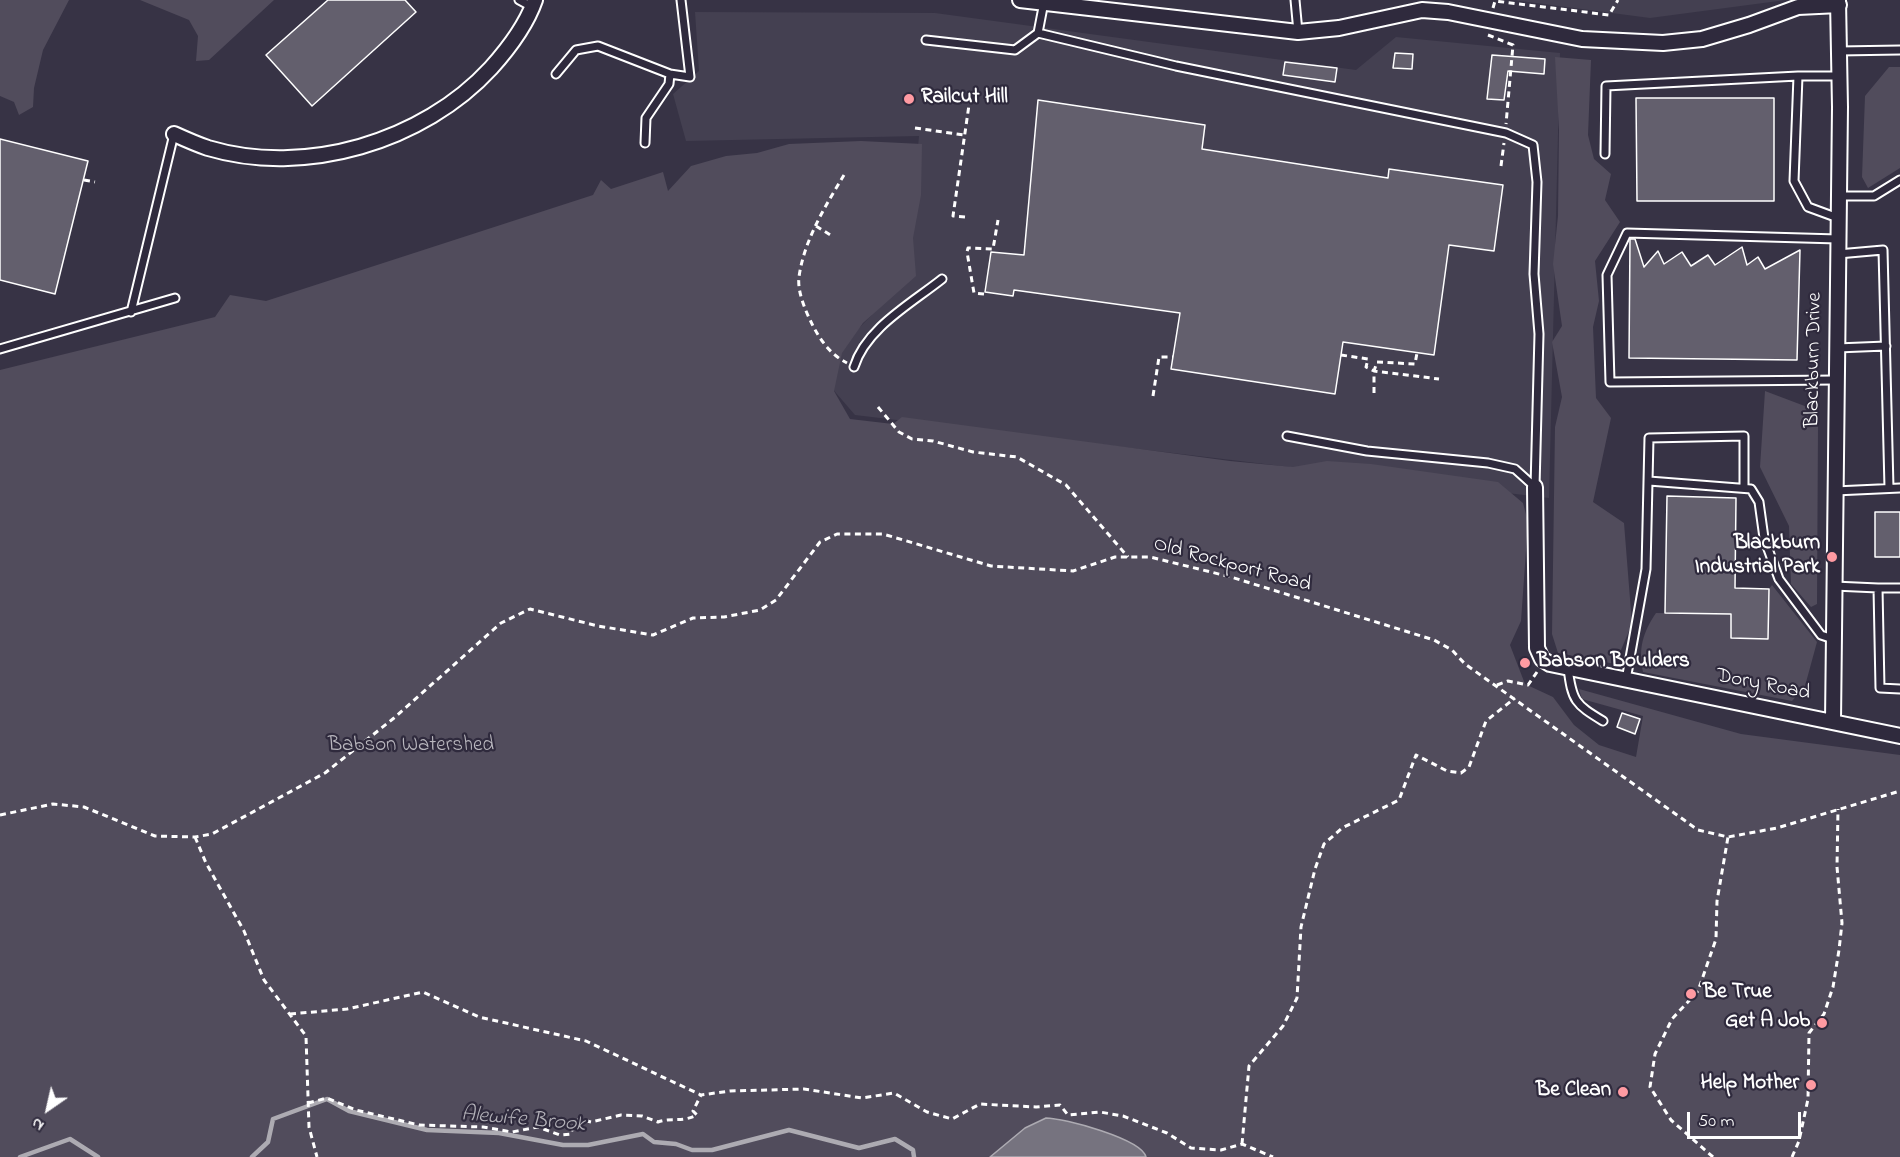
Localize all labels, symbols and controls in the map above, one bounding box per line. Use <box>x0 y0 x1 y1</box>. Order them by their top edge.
place label: Railcut Hill <box>921 86 1008 112</box>
marker: Railcut Hill <box>902 92 916 106</box>
street label: Blackburn Drive <box>1801 292 1829 428</box>
place label: Blackburn Industrial Park <box>1695 532 1820 582</box>
street label: Old Rockport Road <box>1150 533 1314 599</box>
marker: Blackburn Industrial Park <box>1825 550 1839 564</box>
place label: Babson Boulders <box>1537 650 1690 676</box>
marker: Babson Boulders <box>1518 656 1532 670</box>
street label: Dory Road <box>1714 665 1812 707</box>
park label: Babson Watershed <box>328 734 494 760</box>
place label: Be True <box>1703 981 1772 1007</box>
marker: Be True <box>1684 987 1698 1001</box>
place label: Get A Job <box>1725 1010 1810 1036</box>
marker: Get A Job <box>1815 1016 1829 1030</box>
place label: Help Mother <box>1701 1072 1799 1098</box>
marker: Help Mother <box>1804 1078 1818 1092</box>
north arrow <box>18 1079 78 1139</box>
place label: Be Clean <box>1536 1079 1611 1105</box>
marker: Be Clean <box>1616 1085 1630 1099</box>
scale bar <box>1690 1100 1804 1138</box>
water label: Alewife Brook <box>460 1102 586 1140</box>
text: 50 m <box>1698 1109 1735 1135</box>
text: N <box>27 1111 49 1137</box>

